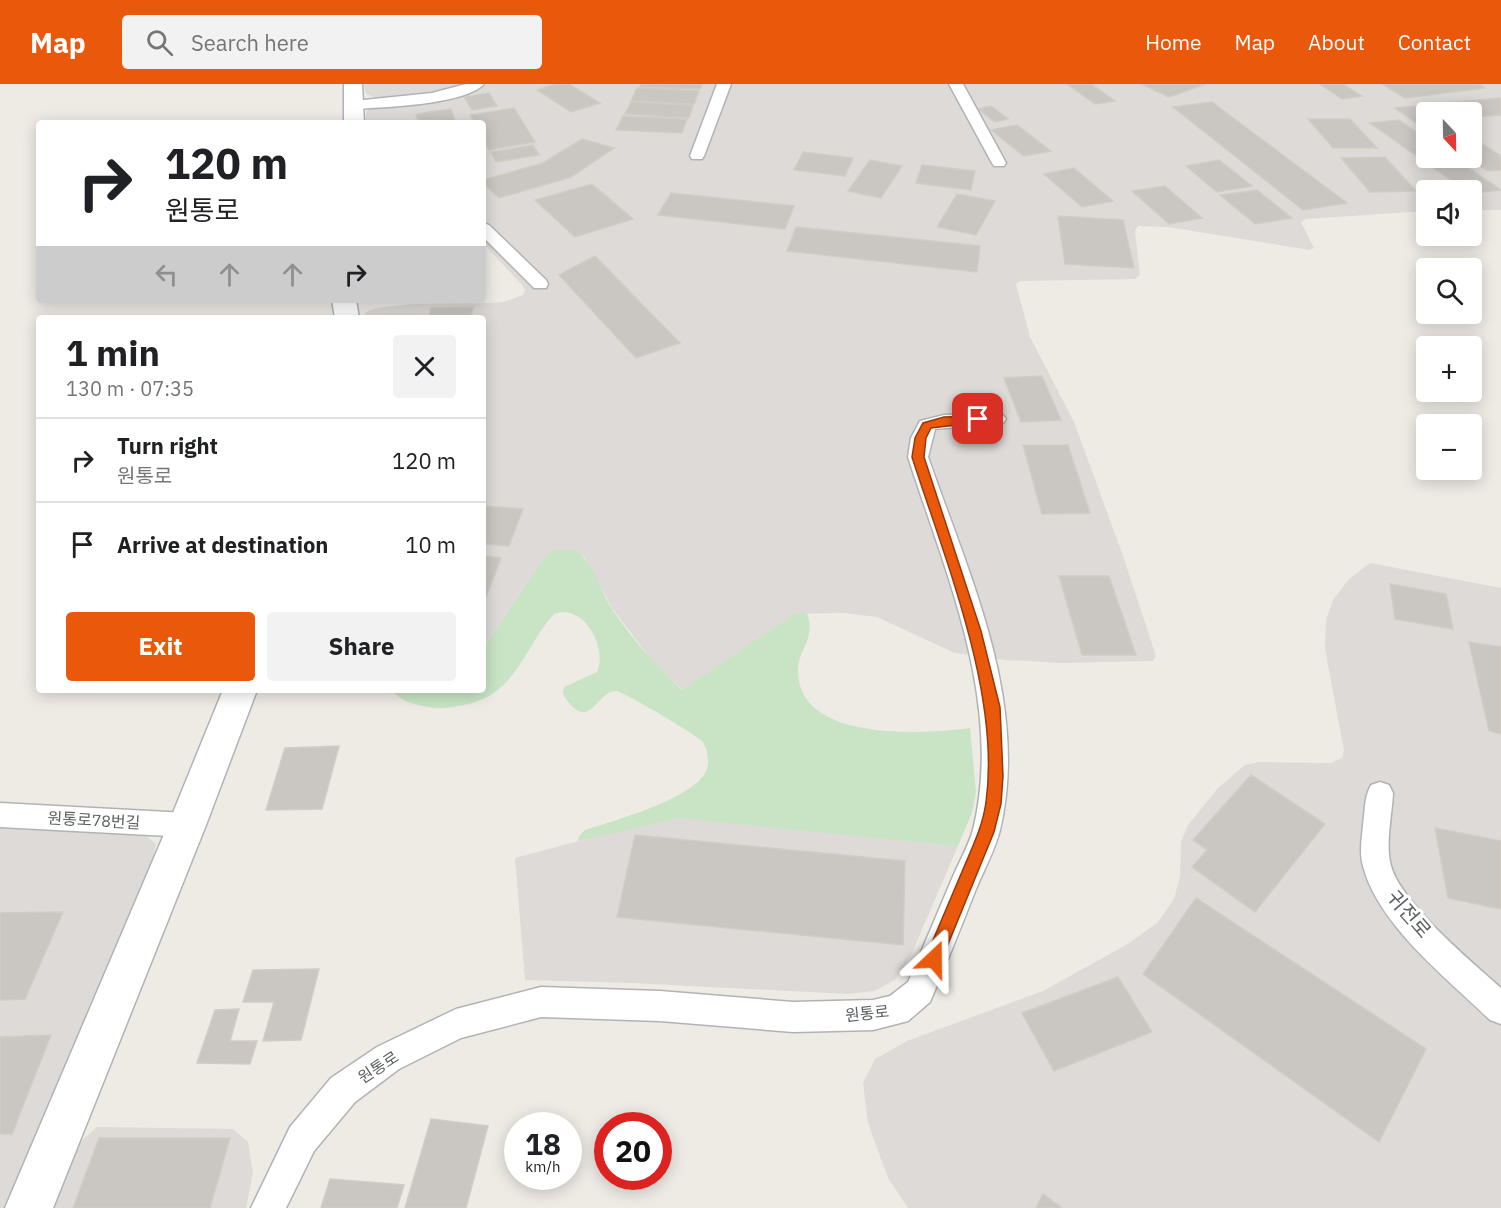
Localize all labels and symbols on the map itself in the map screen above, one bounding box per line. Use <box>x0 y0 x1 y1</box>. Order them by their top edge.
north arrow <box>1416 102 1482 168</box>
pin <box>952 393 1003 444</box>
street label: 원통로78번길 <box>47 808 141 832</box>
street label: 귀전로 <box>1381 884 1438 943</box>
position arrow <box>902 927 966 991</box>
street label: 원통로 <box>844 1001 890 1025</box>
street label: 원통로 <box>354 1046 402 1087</box>
speed limit sign: 20 <box>594 1112 672 1190</box>

